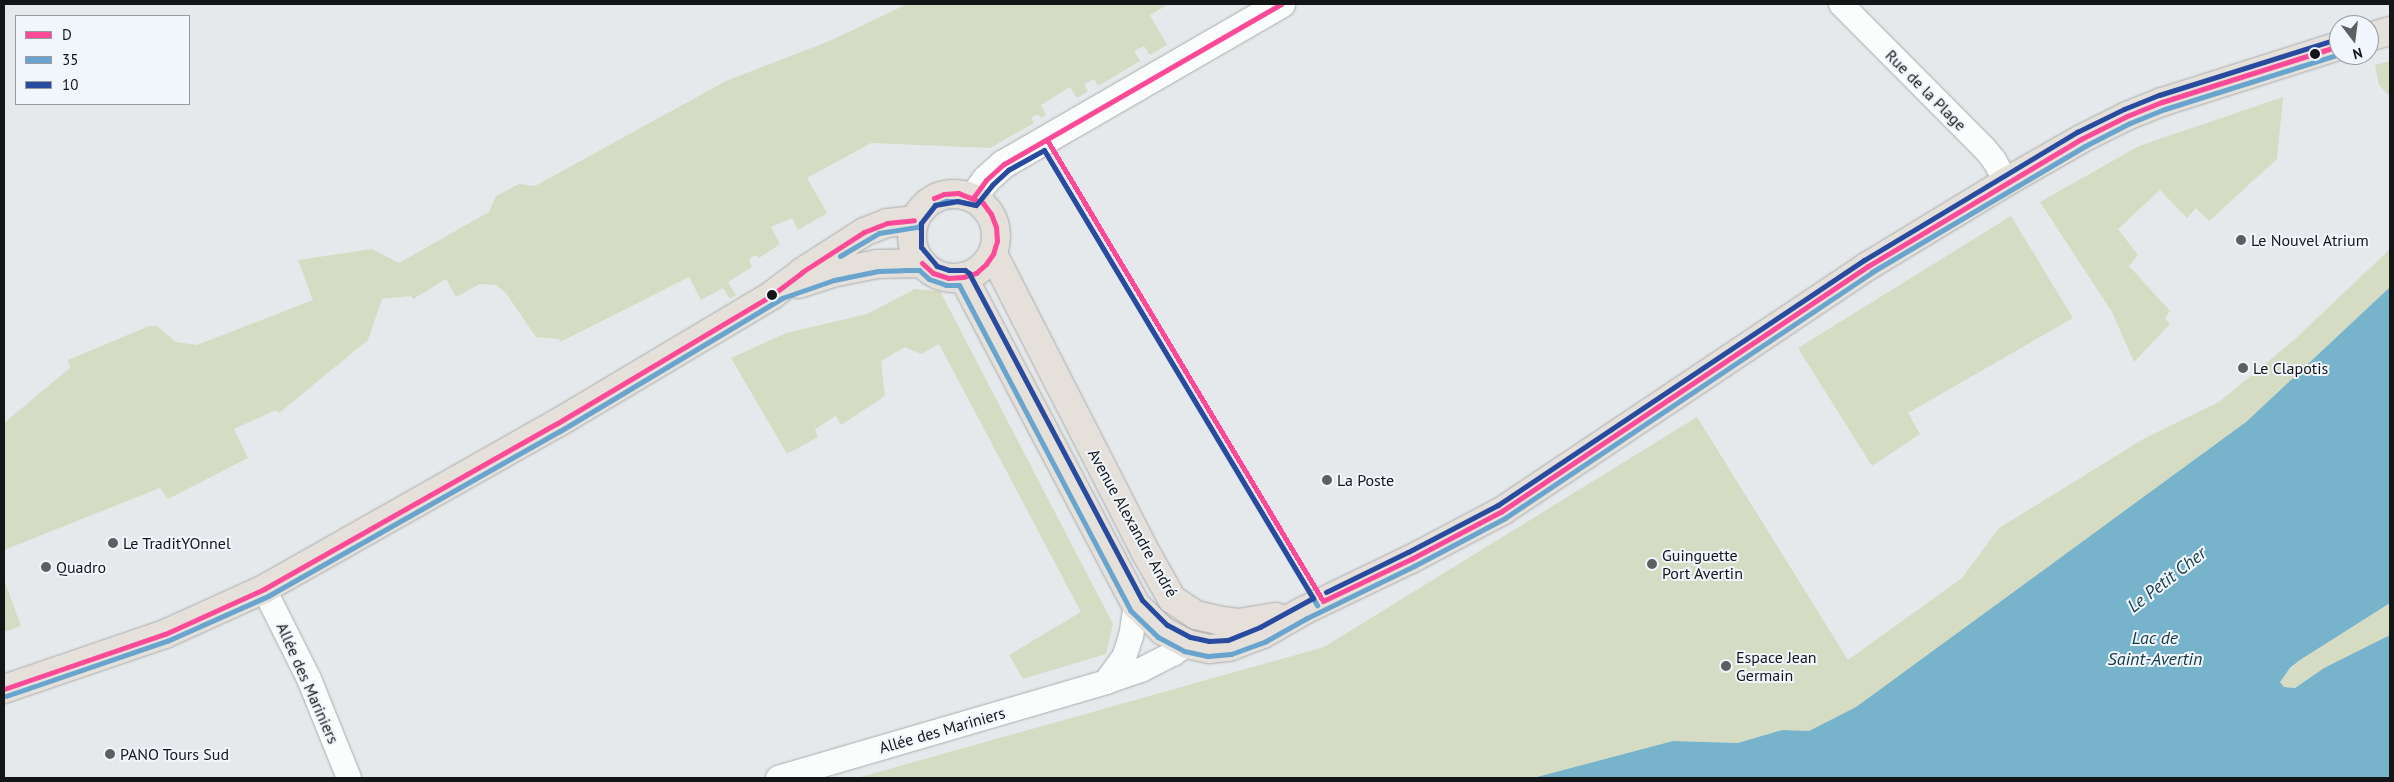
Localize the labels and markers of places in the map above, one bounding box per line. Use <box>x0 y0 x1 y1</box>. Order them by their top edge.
unlabelled marker <box>2310 49 2320 59</box>
place label: Le Nouvel Atrium <box>2251 230 2369 250</box>
marker: Le Nouvel Atrium <box>2235 234 2247 246</box>
unlabelled marker <box>767 290 777 300</box>
place label: Le Clapotis <box>2253 358 2328 378</box>
marker: Le Clapotis <box>2237 362 2249 374</box>
place label: La Poste <box>1337 470 1394 490</box>
marker: La Poste <box>1321 474 1333 486</box>
place label: Le TraditYOnnel <box>123 533 231 553</box>
marker: Le TraditYOnnel <box>107 537 119 549</box>
place label: Guinguette Port Avertin <box>1662 545 1743 583</box>
place label: Quadro <box>56 557 106 577</box>
marker: Guinguette Port Avertin <box>1646 558 1658 570</box>
marker: Quadro <box>40 561 52 573</box>
place label: Espace Jean Germain <box>1736 647 1817 685</box>
marker: Espace Jean Germain <box>1720 660 1732 672</box>
place label: PANO Tours Sud <box>120 744 229 764</box>
marker: PANO Tours Sud <box>104 748 116 760</box>

